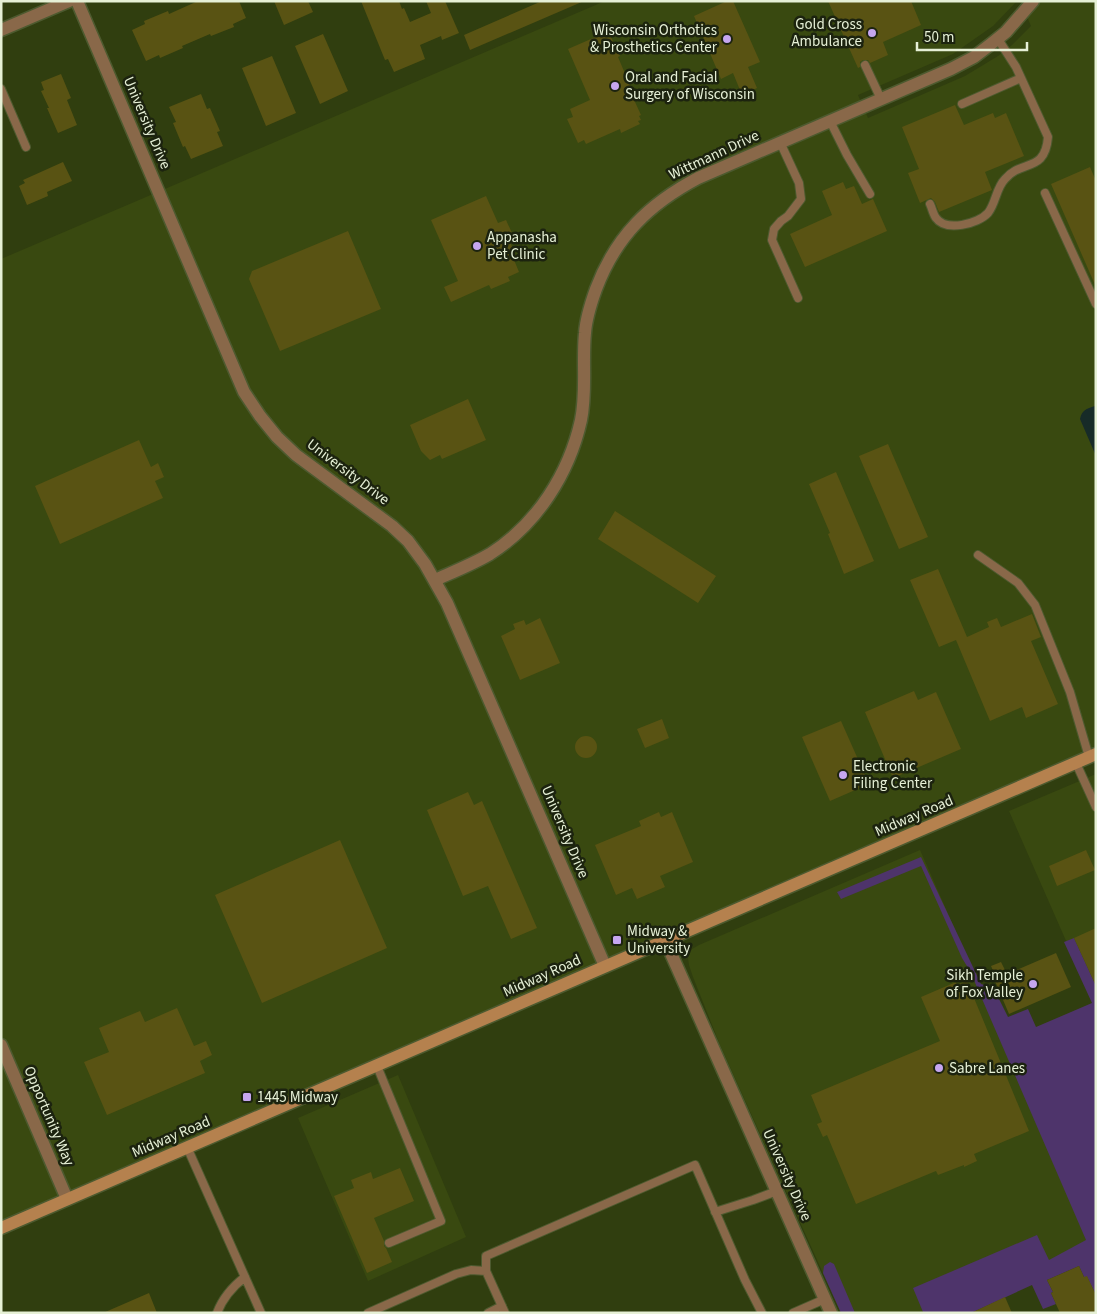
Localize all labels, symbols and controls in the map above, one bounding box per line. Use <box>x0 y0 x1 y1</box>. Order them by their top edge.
place label: Gold Cross Ambulance <box>791 14 862 52</box>
place label: Wisconsin Orthotics & Prosthetics Center <box>590 20 718 58</box>
scale bar <box>917 20 1027 52</box>
marker: Gold Cross Ambulance <box>866 27 878 39</box>
text: 50 m <box>924 27 954 48</box>
marker: Wisconsin Orthotics & Prosthetics Center <box>721 33 733 45</box>
place label: Oral and Facial Surgery of Wisconsin <box>625 67 755 105</box>
street label: University Drive <box>118 73 176 173</box>
marker: Oral and Facial Surgery of Wisconsin <box>609 80 621 92</box>
street label: Wittmann Drive <box>665 125 763 185</box>
place label: Appanasha Pet Clinic <box>487 227 557 265</box>
marker: Appanasha Pet Clinic <box>471 240 483 252</box>
street label: University Drive <box>302 434 394 510</box>
place label: Electronic Filing Center <box>853 756 933 794</box>
marker: Electronic Filing Center <box>837 769 849 781</box>
street label: University Drive <box>536 782 594 882</box>
street label: Midway Road <box>872 790 956 842</box>
place label: Midway & University <box>627 921 690 959</box>
marker: Midway & University <box>611 934 623 946</box>
street label: Midway Road <box>500 949 584 1003</box>
place label: Sikh Temple of Fox Valley <box>946 965 1023 1003</box>
marker: Sikh Temple of Fox Valley <box>1027 978 1039 990</box>
place label: Sabre Lanes <box>949 1058 1025 1079</box>
marker: Sabre Lanes <box>933 1062 945 1074</box>
street label: Opportunity Way <box>19 1063 79 1169</box>
place label: 1445 Midway <box>257 1087 338 1108</box>
marker: 1445 Midway <box>241 1091 253 1103</box>
street label: Midway Road <box>129 1111 213 1163</box>
street label: University Drive <box>757 1126 817 1224</box>

